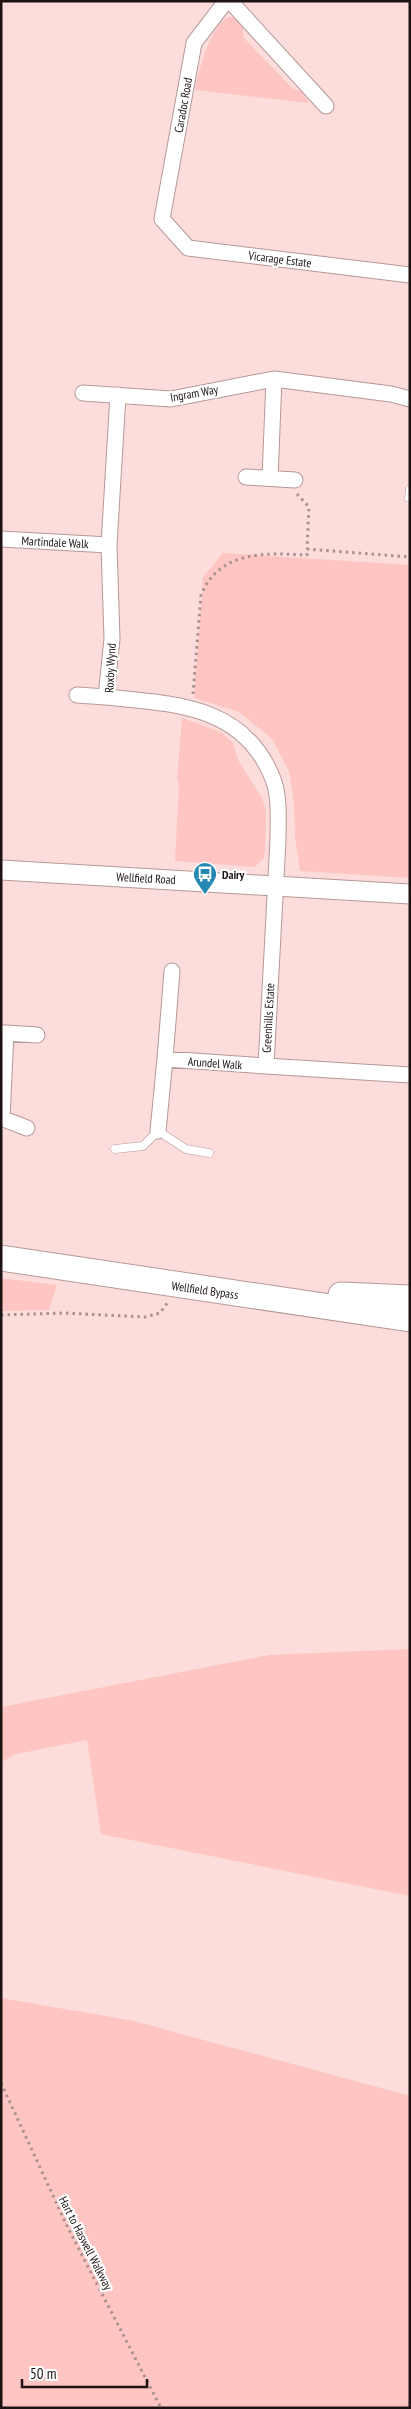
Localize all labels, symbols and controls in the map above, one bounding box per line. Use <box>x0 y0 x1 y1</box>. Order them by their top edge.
street label: Caradoc Road <box>171 76 195 134</box>
street label: Vicarage Estate <box>247 248 312 270</box>
street label: Ingram Way <box>169 381 220 405</box>
street label: Martindale Walk <box>21 533 89 551</box>
street label: Roxby Wynd <box>101 643 119 693</box>
bus stop icon: Dairy <box>192 861 218 895</box>
place label: Dairy <box>222 867 245 882</box>
street label: Wellfield Road <box>116 869 176 887</box>
street label: Greenhills Estate <box>259 983 277 1053</box>
street label: Arundel Walk <box>187 1054 243 1072</box>
street label: Wellfield Bypass <box>171 1278 239 1302</box>
street label: Hart to Haswell Walkway <box>56 2194 116 2293</box>
scale bar <box>22 2356 148 2388</box>
text: 50 m <box>30 2364 56 2383</box>

